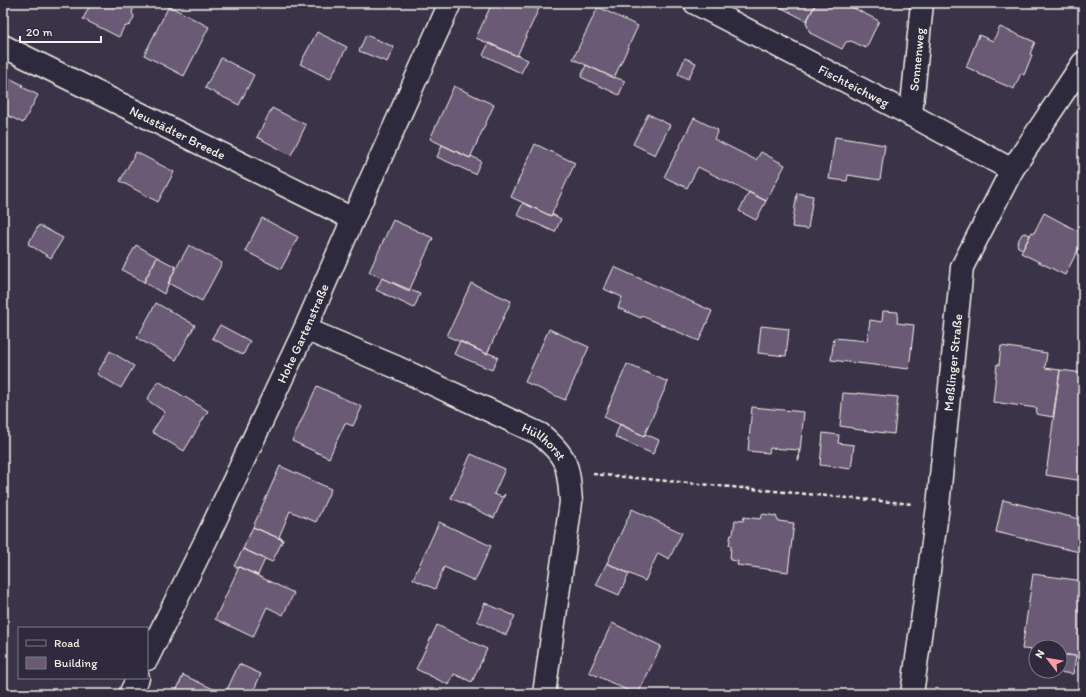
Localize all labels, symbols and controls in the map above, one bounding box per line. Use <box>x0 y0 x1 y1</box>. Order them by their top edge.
scale bar <box>20 18 101 44</box>
text: 20 m <box>26 25 53 39</box>
street label: Sonnenweg <box>906 27 927 92</box>
street label: Fischteichweg <box>816 61 892 110</box>
street label: Neustädter Breede <box>127 102 228 162</box>
street label: Hohe Gartenstraße <box>273 281 331 385</box>
street label: Meßlinger Straße <box>940 313 965 412</box>
street label: Hüllhorst <box>520 419 570 463</box>
legend <box>18 627 148 679</box>
text: Road <box>54 636 80 650</box>
north arrow <box>1028 639 1068 679</box>
text: N <box>1032 648 1047 661</box>
text: Building <box>54 656 98 670</box>

